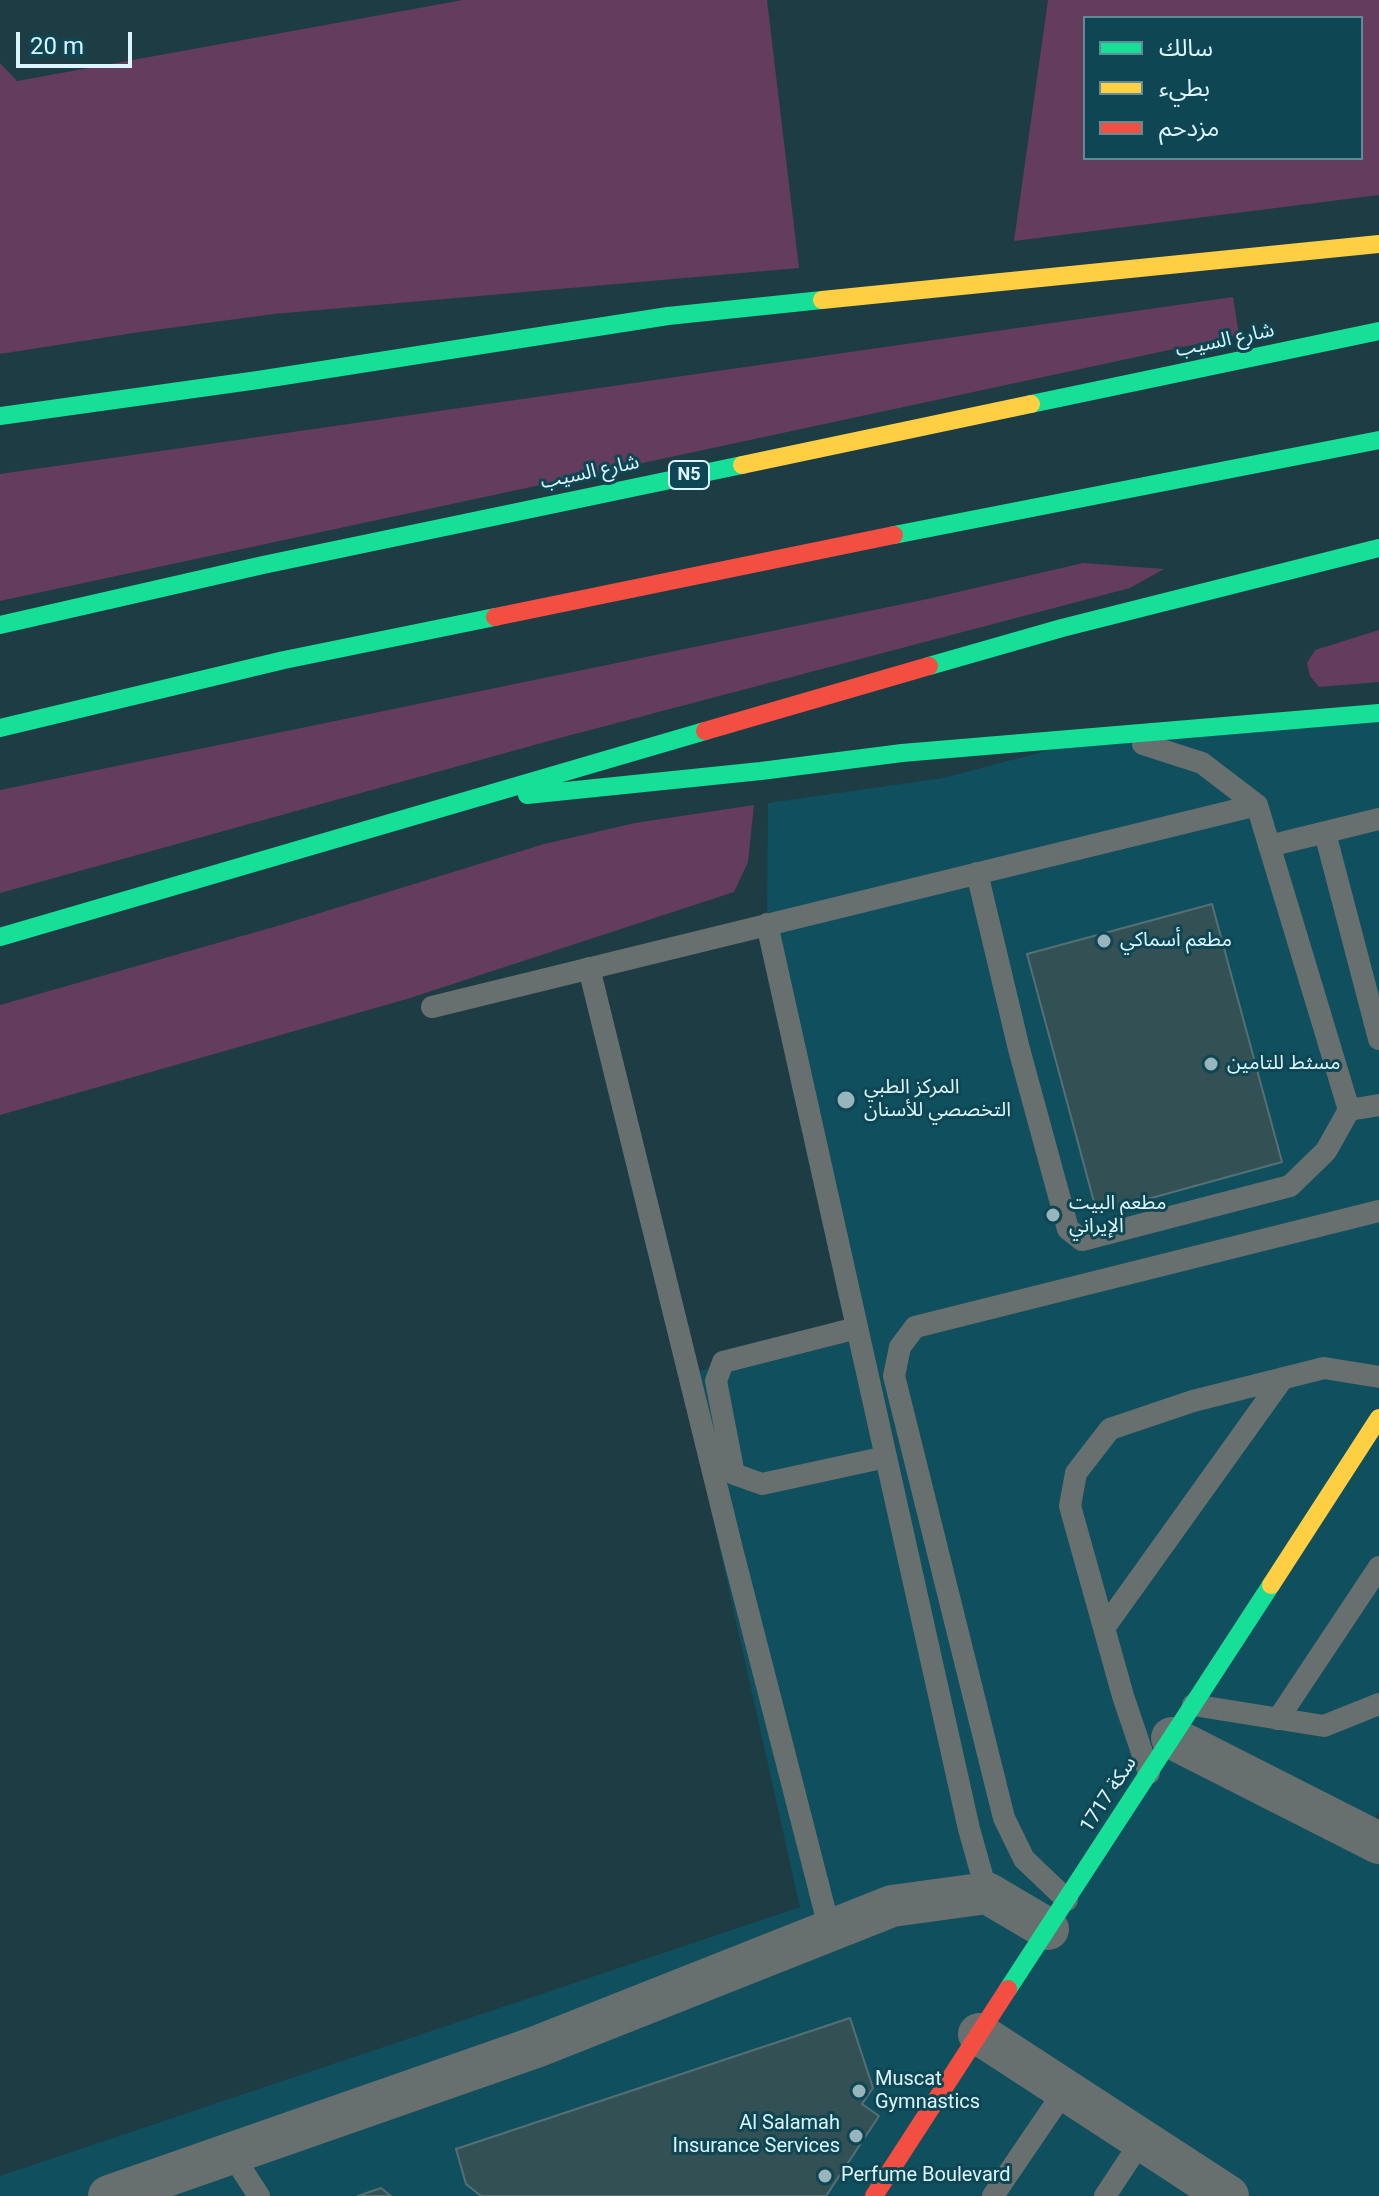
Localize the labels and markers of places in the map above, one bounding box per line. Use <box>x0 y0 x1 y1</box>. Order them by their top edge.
place label: مطعم أسماكي <box>1120 929 1232 953</box>
marker: مطعم أسماكي <box>1095 932 1113 950</box>
place label: مسثط للتامين <box>1227 1052 1341 1076</box>
marker: مسثط للتامين <box>1202 1055 1220 1073</box>
place label: المركز الطبي التخصصي للأسنان <box>864 1076 1011 1123</box>
marker: المركز الطبي التخصصي للأسنان <box>835 1089 857 1111</box>
place label: مطعم البيت الإيراني <box>1069 1192 1166 1239</box>
marker: مطعم البيت الإيراني <box>1044 1206 1062 1224</box>
place label: Muscat Gymnastics <box>875 2068 980 2115</box>
marker: Muscat Gymnastics <box>850 2082 868 2100</box>
place label: Al Salamah Insurance Services <box>672 2112 840 2159</box>
marker: Al Salamah Insurance Services <box>847 2127 865 2145</box>
place label: Perfume Boulevard <box>841 2164 1011 2188</box>
marker: Perfume Boulevard <box>816 2167 834 2185</box>

